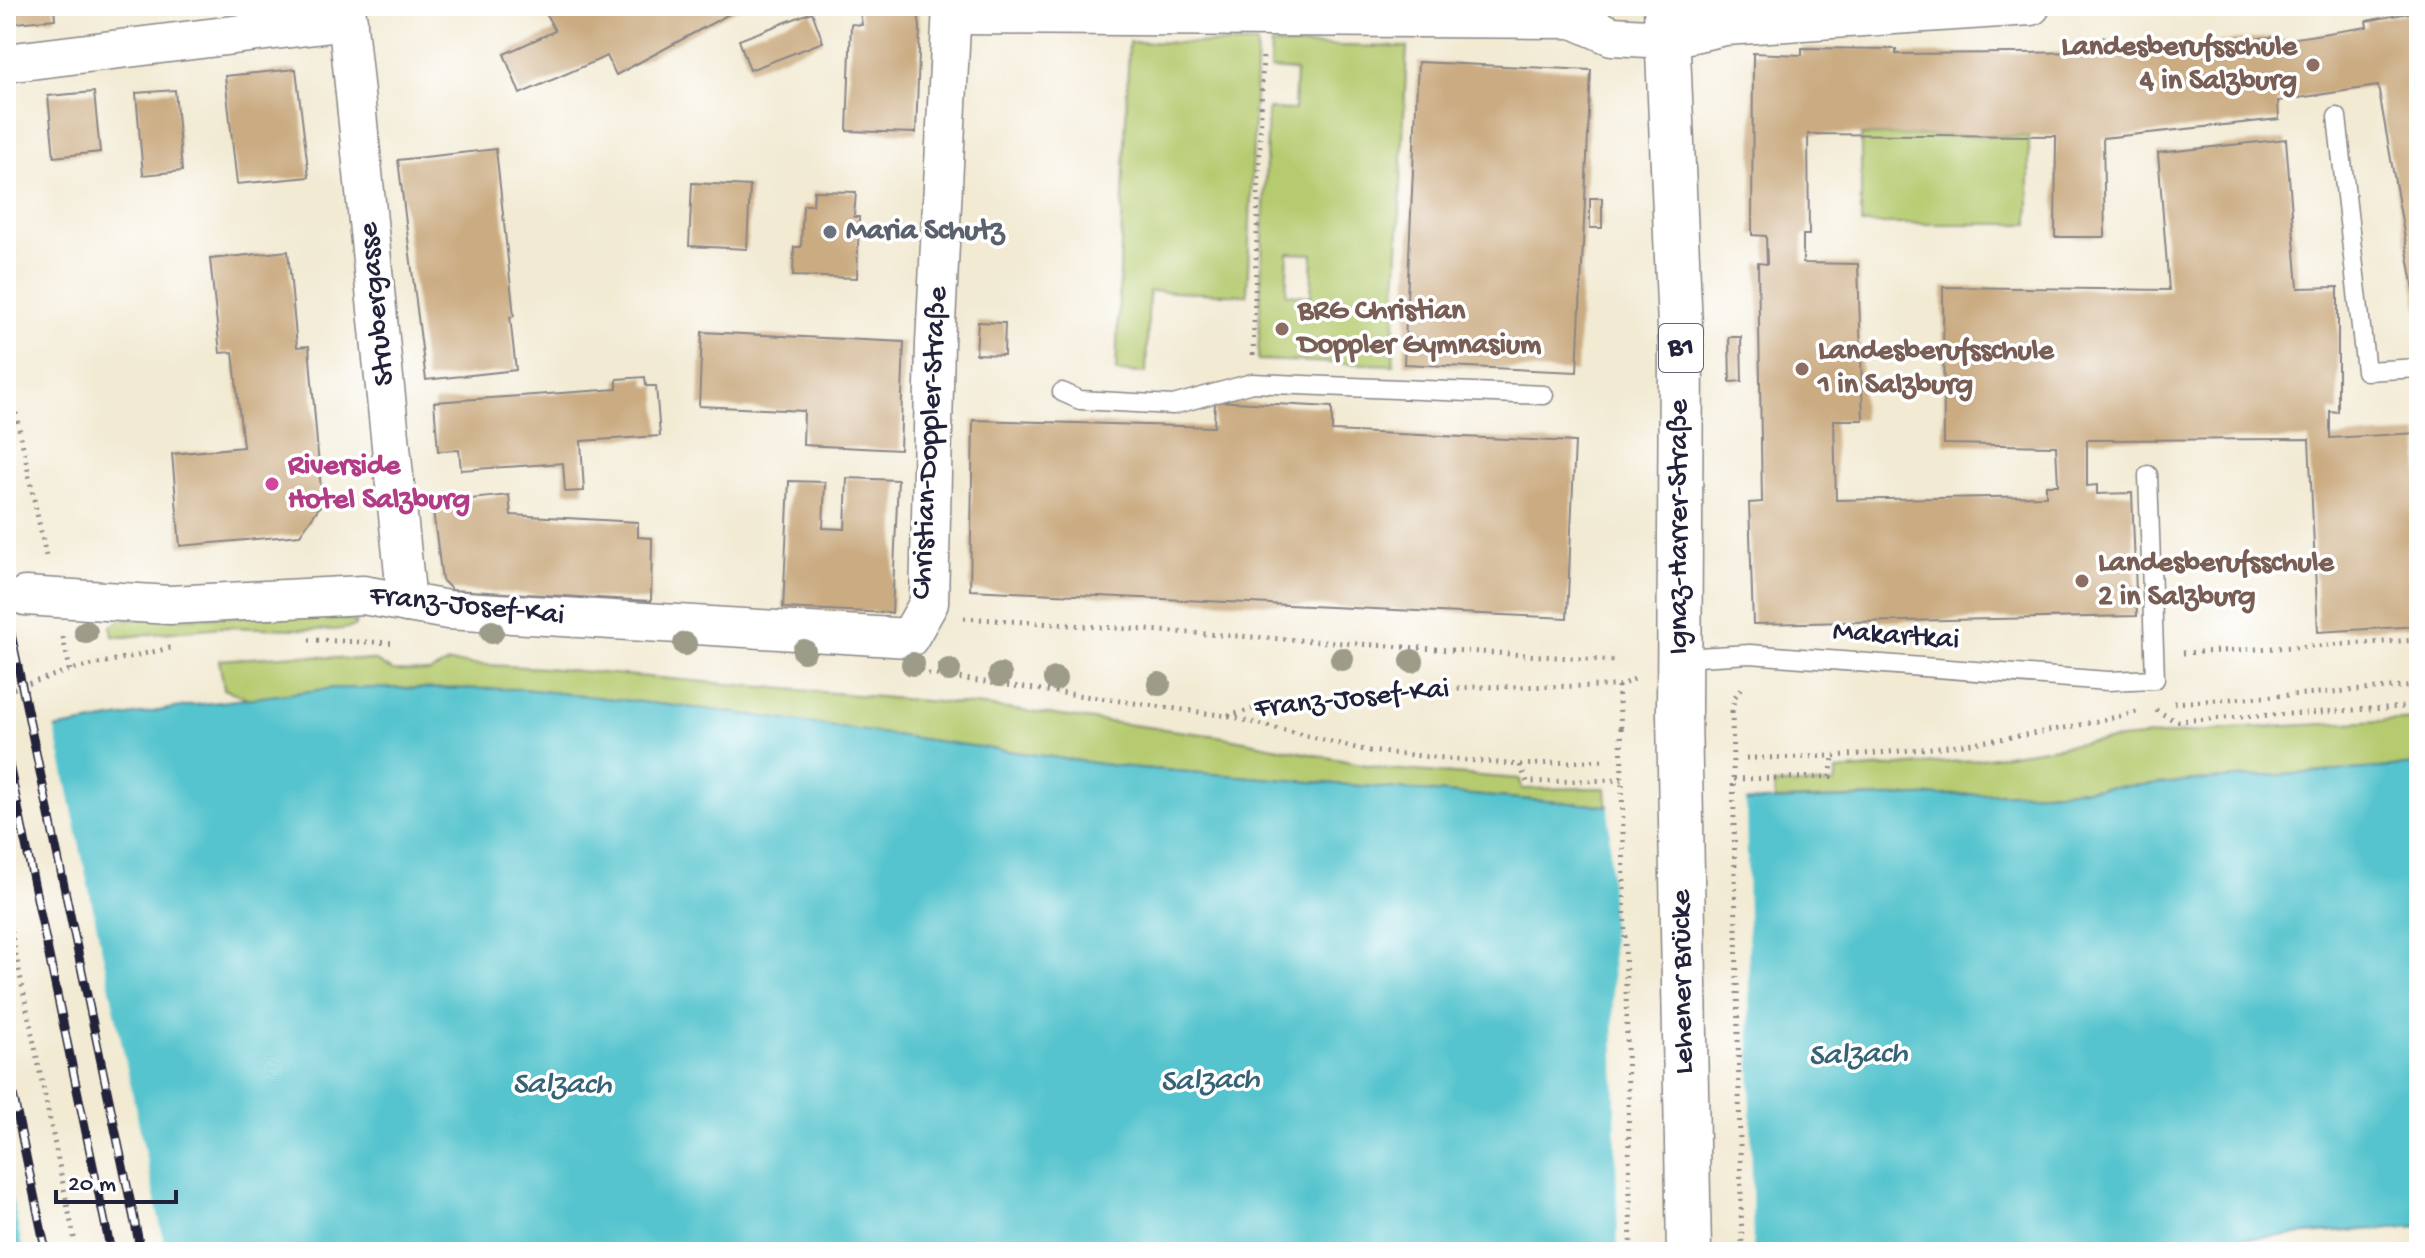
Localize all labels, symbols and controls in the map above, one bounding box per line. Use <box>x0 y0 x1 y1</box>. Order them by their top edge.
place label: Landesberufsschule 4 in Salzburg <box>2061 31 2299 100</box>
marker: Landesberufsschule 4 in Salzburg <box>2304 56 2322 74</box>
place label: Maria Schutz <box>846 215 1006 250</box>
street label: Strubergasse <box>352 220 404 387</box>
marker: Maria Schutz <box>821 223 839 241</box>
street label: Christian-Doppler-Straße <box>905 285 957 600</box>
place label: BRG Christian Doppler Gymnasium <box>1295 295 1542 364</box>
marker: BRG Christian Doppler Gymnasium <box>1273 320 1291 338</box>
road number: B1 <box>1659 324 1703 372</box>
place label: Landesberufsschule 1 in Salzburg <box>1817 335 2055 404</box>
marker: Landesberufsschule 1 in Salzburg <box>1793 360 1811 378</box>
street label: Ignaz-Harrer-Straße <box>1663 399 1698 655</box>
place label: Riverside Hotel Salzburg <box>287 450 470 519</box>
marker: Riverside Hotel Salzburg <box>263 475 281 493</box>
place label: Landesberufsschule 2 in Salzburg <box>2098 547 2335 616</box>
marker: Landesberufsschule 2 in Salzburg <box>2073 572 2091 590</box>
street label: Franz-Josef-Kai <box>367 579 566 635</box>
street label: Makartkai <box>1831 615 1961 659</box>
street label: Franz-Josef-Kai <box>1252 672 1451 728</box>
street label: Lehener Brücke <box>1665 889 1703 1075</box>
water label: Salzach <box>1808 1035 1909 1077</box>
water label: Salzach <box>1160 1061 1261 1103</box>
water label: Salzach <box>512 1067 613 1105</box>
scale bar <box>56 1154 176 1204</box>
text: 20 m <box>68 1171 116 1200</box>

